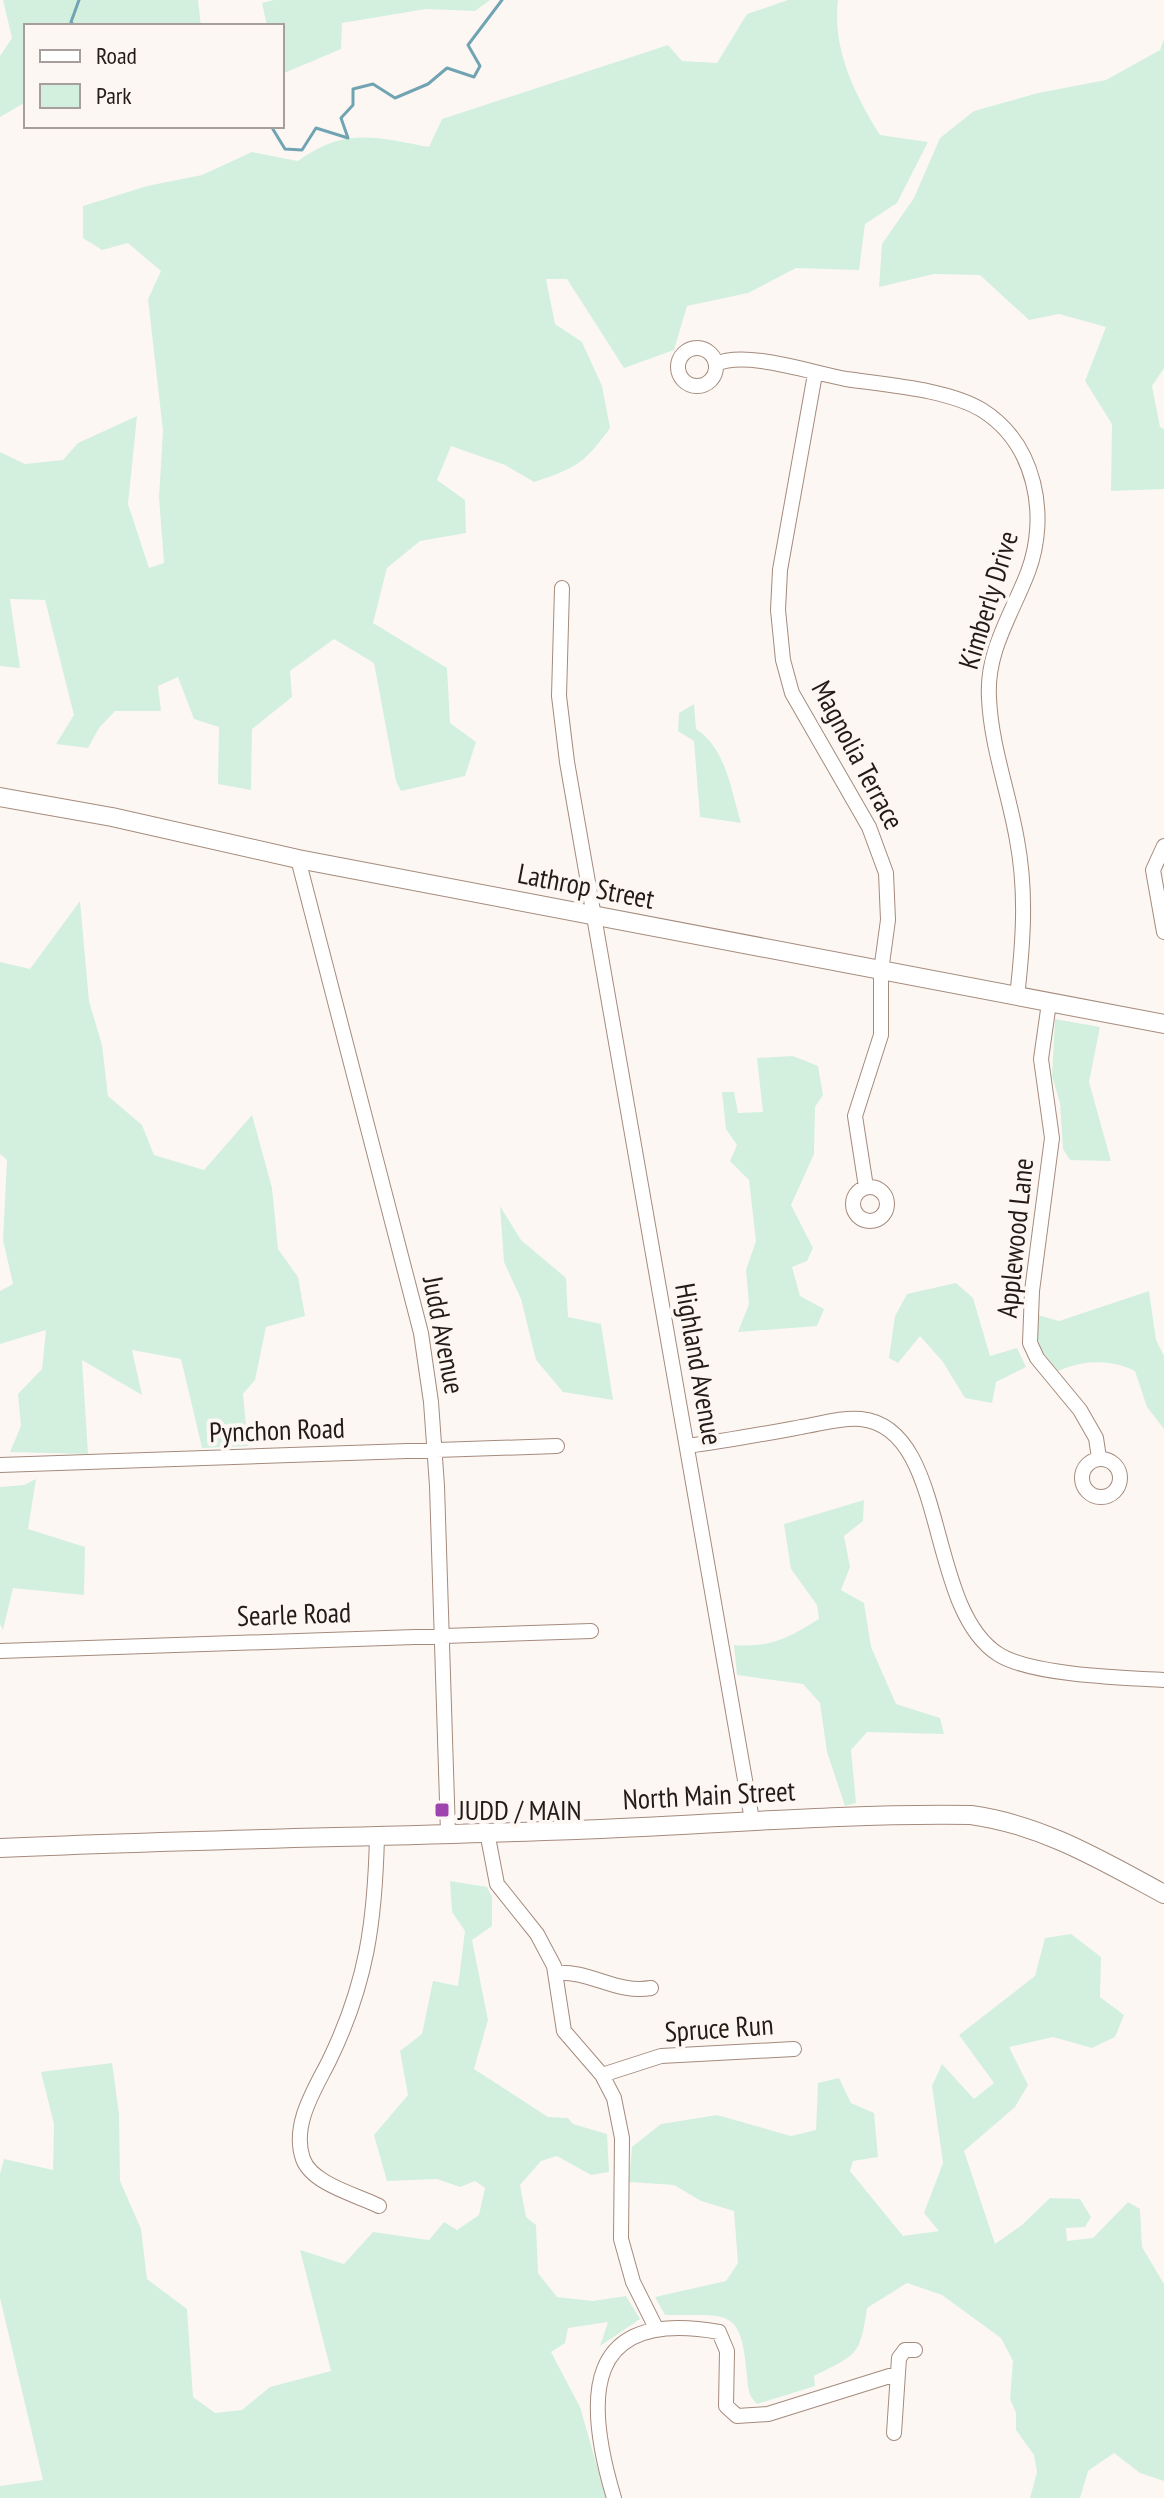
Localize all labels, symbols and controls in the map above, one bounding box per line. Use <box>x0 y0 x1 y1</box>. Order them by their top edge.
legend <box>24 24 284 128</box>
text: Road <box>96 40 137 71</box>
text: Park <box>96 80 132 111</box>
street label: Kimberly Drive <box>949 526 1026 673</box>
street label: Magnolia Terrace <box>804 674 913 836</box>
street label: Lathrop Street <box>515 854 658 917</box>
street label: Applewood Lane <box>988 1156 1041 1320</box>
street label: Judd Avenue <box>415 1272 474 1397</box>
street label: Highland Avenue <box>667 1280 732 1448</box>
street label: Pynchon Road <box>208 1409 346 1450</box>
street label: Searle Road <box>236 1593 352 1634</box>
street label: North Main Street <box>622 1771 797 1817</box>
place label: JUDD / MAIN <box>457 1791 582 1828</box>
marker: JUDD / MAIN <box>433 1801 451 1819</box>
street label: Spruce Run <box>663 2005 775 2050</box>

